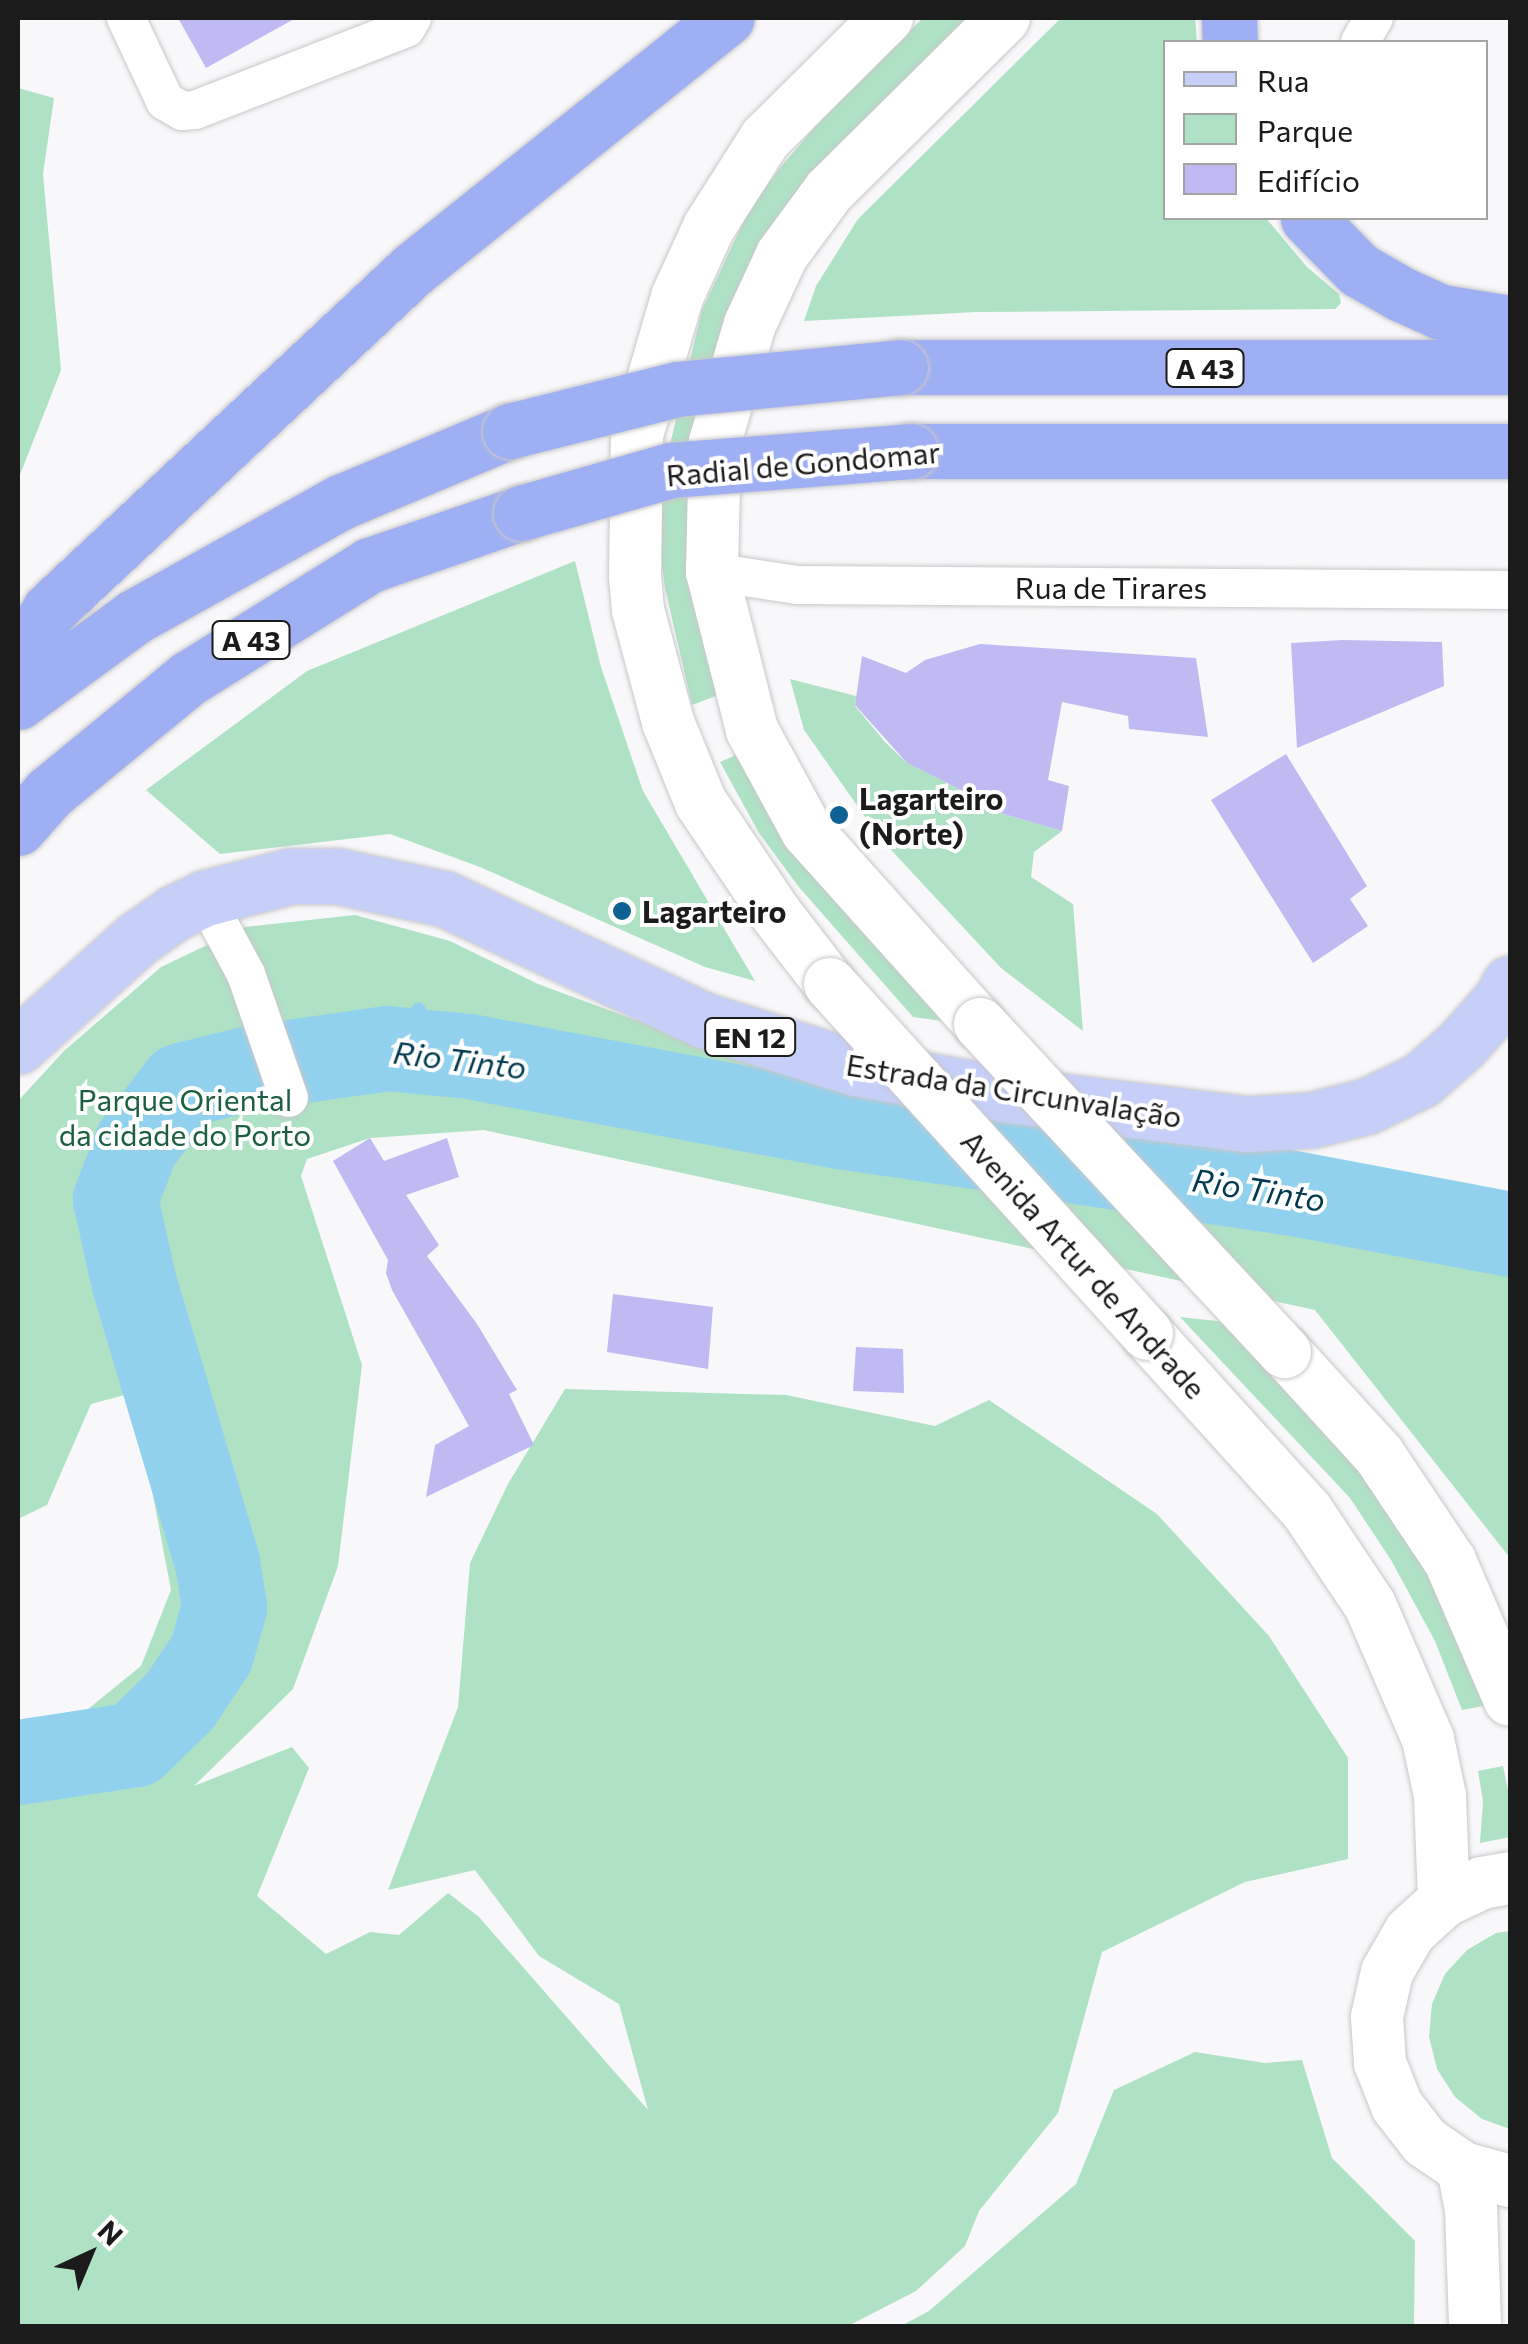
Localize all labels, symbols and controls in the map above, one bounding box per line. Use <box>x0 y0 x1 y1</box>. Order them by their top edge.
legend <box>1163 40 1488 220</box>
text: Rua <box>1257 61 1309 98</box>
text: Parque <box>1257 111 1353 148</box>
text: Edifício <box>1257 161 1360 198</box>
road number: A 43 <box>1165 345 1245 391</box>
street label: Radial de Gondomar <box>665 433 941 493</box>
street label: Rua de Tirares <box>1015 569 1207 605</box>
road number: A 43 <box>211 617 291 663</box>
place label: Lagarteiro (Norte) <box>859 780 1003 850</box>
marker: Lagarteiro (Norte) <box>828 804 850 826</box>
place label: Lagarteiro <box>642 893 786 929</box>
marker: Lagarteiro <box>611 900 633 922</box>
road number: EN 12 <box>702 1014 798 1060</box>
water label: Rio Tinto <box>391 1032 529 1086</box>
street label: Estrada da Circunvalação <box>844 1046 1184 1134</box>
park label: Parque Oriental da cidade do Porto <box>59 1081 311 1152</box>
street label: Avenida Artur de Andrade <box>954 1123 1214 1405</box>
water label: Rio Tinto <box>1190 1160 1328 1218</box>
north arrow <box>40 2204 140 2304</box>
text: N <box>91 2213 130 2252</box>

